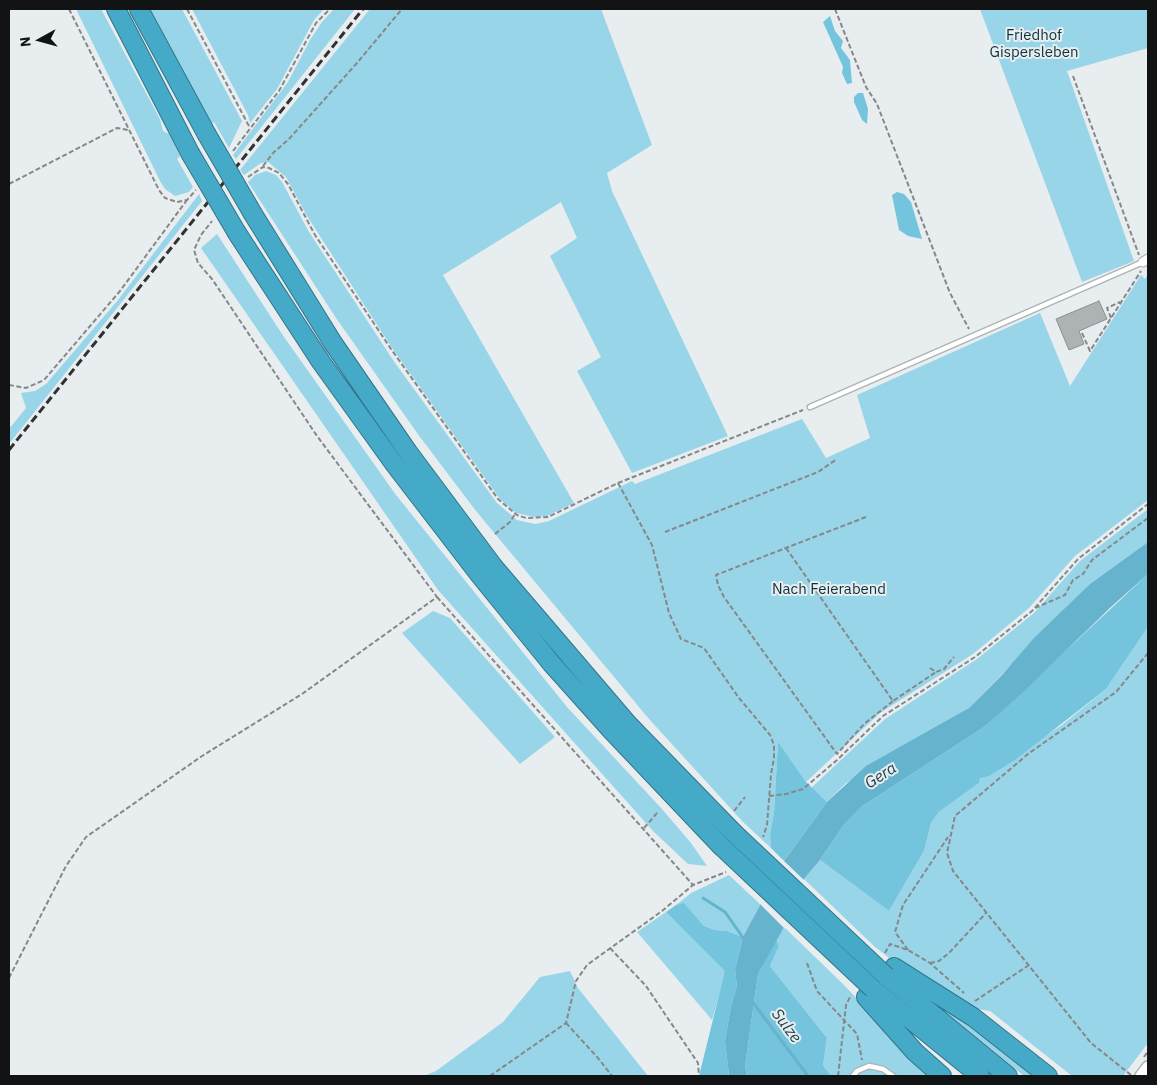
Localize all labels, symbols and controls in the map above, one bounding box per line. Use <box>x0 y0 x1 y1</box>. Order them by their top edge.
north arrow <box>15 15 65 65</box>
park label: Friedhof Gispersleben <box>990 27 1078 62</box>
text: N <box>16 36 35 48</box>
park label: Nach Feierabend <box>772 581 886 599</box>
water label: Gera <box>862 759 900 793</box>
water label: Sulze <box>767 1005 805 1047</box>

